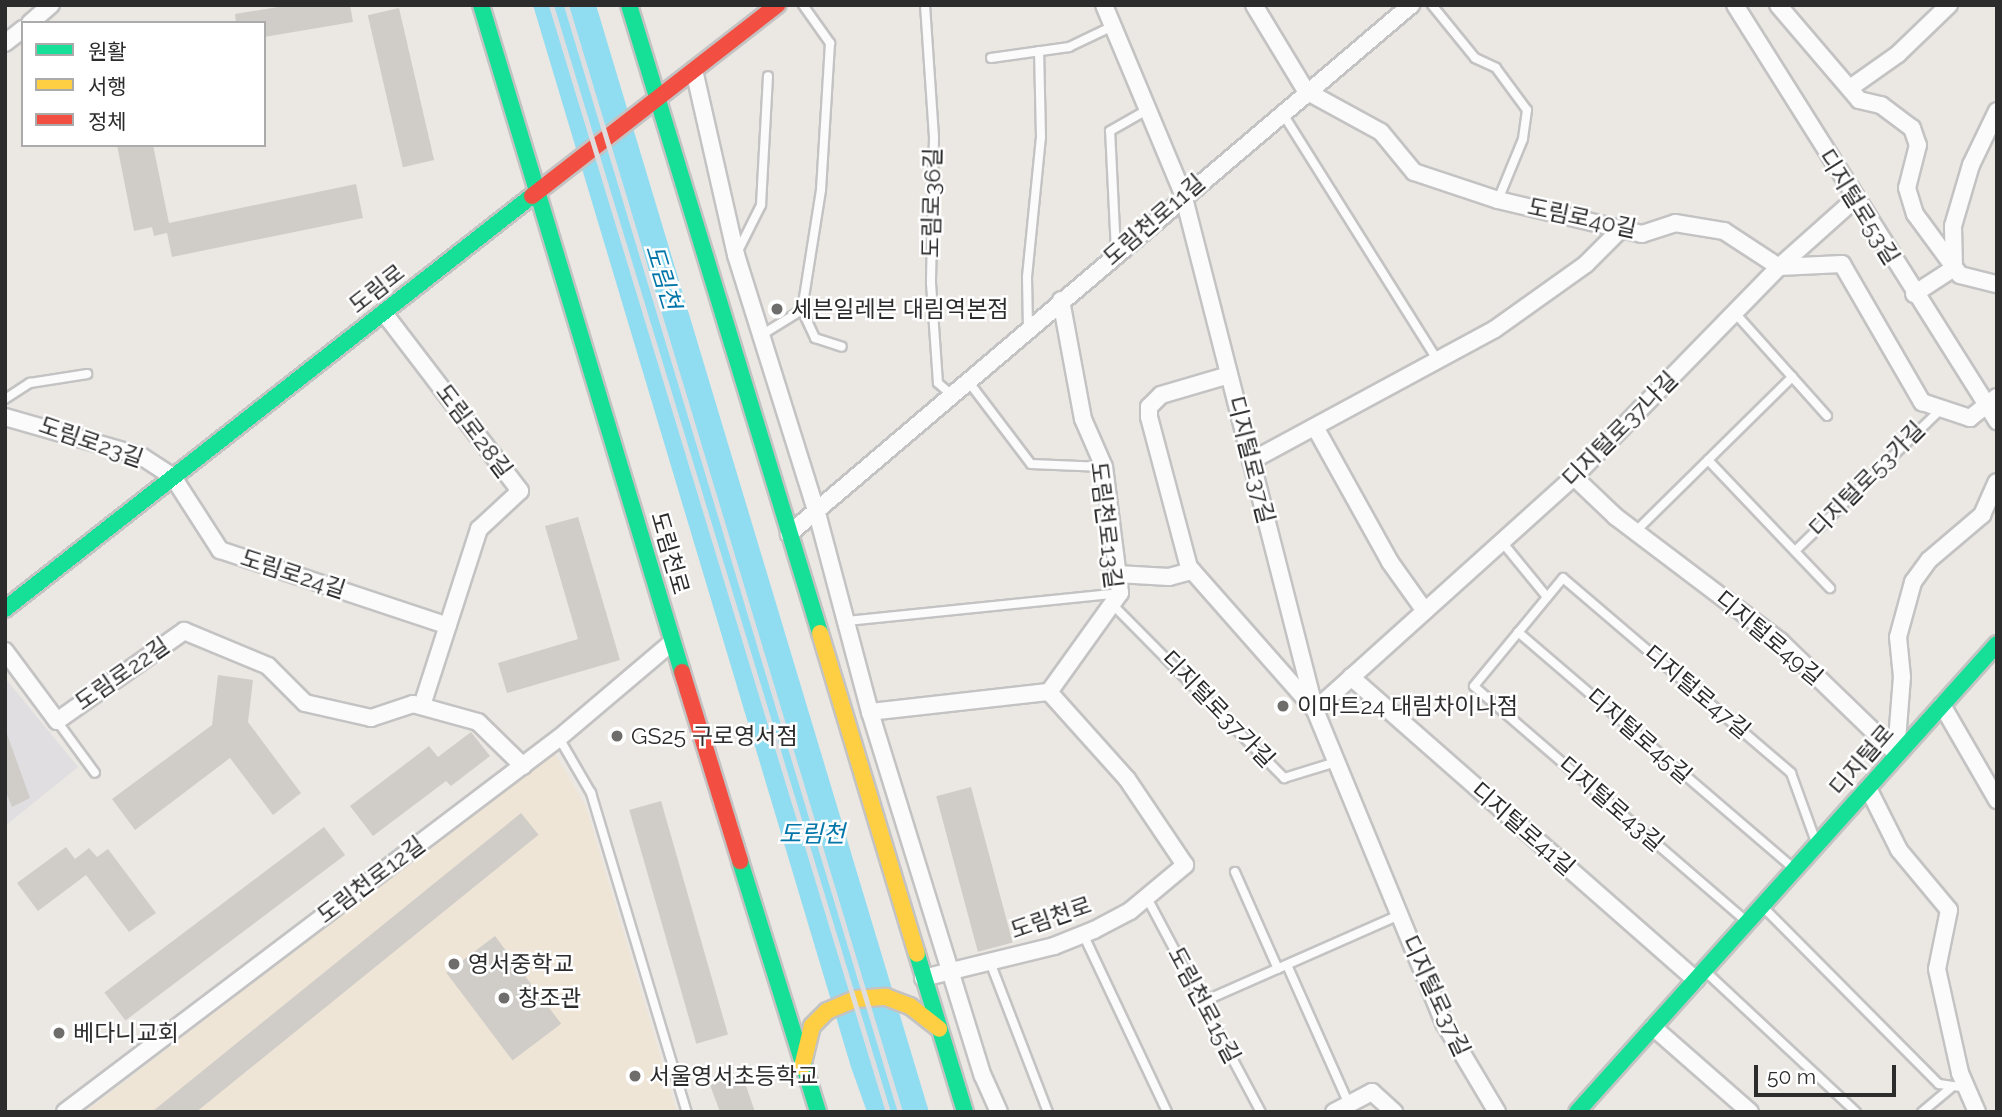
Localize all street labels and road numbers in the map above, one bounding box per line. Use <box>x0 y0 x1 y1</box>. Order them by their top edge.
street label: 디지털로53길 <box>1813 144 1905 270</box>
street label: 도림로36길 <box>917 147 947 259</box>
street label: 도림천로11길 <box>1098 168 1210 272</box>
street label: 도림로40길 <box>1525 193 1639 243</box>
street label: 도림로 <box>343 259 411 319</box>
street label: 디지털로37나길 <box>1557 366 1683 492</box>
street label: 도림로28길 <box>430 379 518 483</box>
street label: 디지털로37길 <box>1222 393 1280 527</box>
street label: 도림로23길 <box>35 411 147 473</box>
street label: 디지털로53가길 <box>1804 416 1930 542</box>
street label: 도림천로13길 <box>1085 460 1127 590</box>
street label: 도림천로 <box>645 509 695 597</box>
street label: 도림로24길 <box>237 544 349 604</box>
street label: 디지털로49길 <box>1710 585 1828 691</box>
street label: 도림로22길 <box>70 632 174 716</box>
street label: 디지털로47길 <box>1638 639 1756 745</box>
street label: 디지털로37가길 <box>1155 645 1281 773</box>
street label: 디지털로45길 <box>1581 683 1697 789</box>
street label: 디지털로 <box>1824 719 1900 801</box>
street label: 디지털로43길 <box>1553 751 1669 857</box>
street label: 디지털로41길 <box>1466 777 1580 881</box>
street label: 도림천로12길 <box>312 831 430 929</box>
street label: 도림천로 <box>1006 891 1096 945</box>
street label: 디지털로37길 <box>1396 931 1476 1061</box>
street label: 도림천로15길 <box>1162 942 1246 1068</box>

